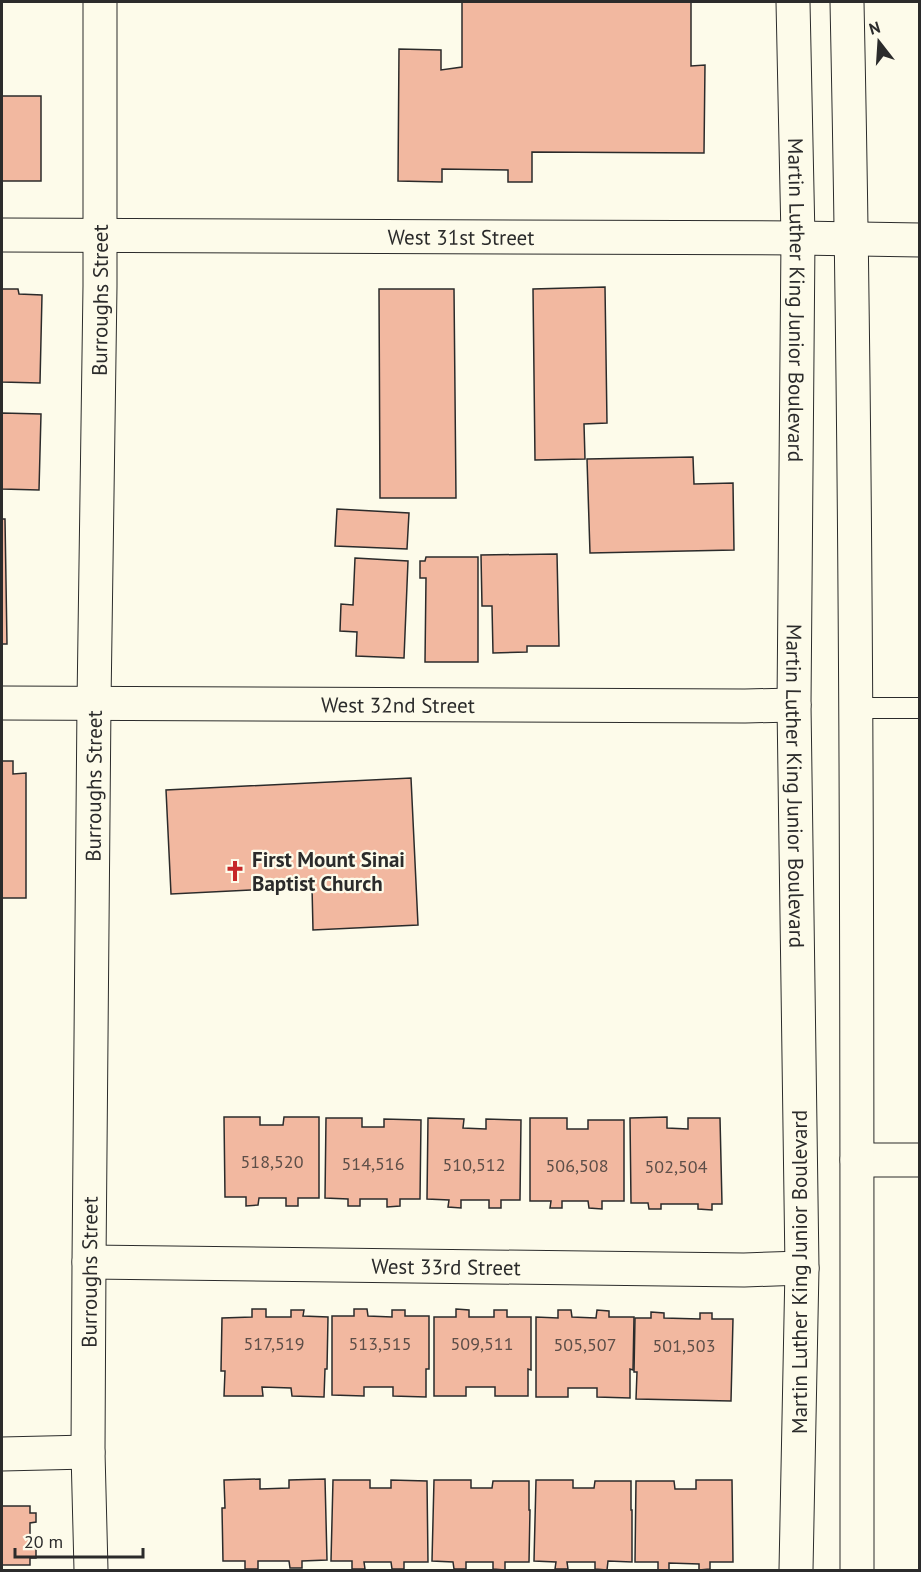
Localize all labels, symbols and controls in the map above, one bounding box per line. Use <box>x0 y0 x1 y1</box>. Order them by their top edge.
north arrow <box>849 12 909 72</box>
text: N <box>867 17 883 39</box>
street label: Martin Luther King Junior Boulevard <box>782 138 812 462</box>
street label: West 31st Street <box>387 223 535 251</box>
street label: Burroughs Street <box>85 224 114 376</box>
street label: Martin Luther King Junior Boulevard <box>780 624 811 948</box>
street label: West 32nd Street <box>321 691 475 718</box>
street label: Burroughs Street <box>79 710 107 862</box>
place label: First Mount Sinai Baptist Church <box>252 846 405 897</box>
church icon: First Mount Sinai Baptist Church <box>223 859 247 883</box>
street label: Martin Luther King Junior Boulevard <box>786 1110 813 1434</box>
house number: 518,520 <box>241 1150 304 1173</box>
house number: 514,516 <box>342 1152 404 1175</box>
house number: 510,512 <box>443 1153 505 1176</box>
house number: 506,508 <box>546 1154 608 1177</box>
house number: 502,504 <box>645 1155 708 1178</box>
street label: Burroughs Street <box>75 1196 103 1348</box>
street label: West 33rd Street <box>371 1252 521 1281</box>
house number: 517,519 <box>244 1332 304 1355</box>
house number: 513,515 <box>349 1332 411 1355</box>
house number: 509,511 <box>451 1332 513 1355</box>
house number: 505,507 <box>554 1333 616 1356</box>
house number: 501,503 <box>653 1334 715 1357</box>
scale bar <box>15 1521 142 1559</box>
text: 20 m <box>24 1530 63 1553</box>

